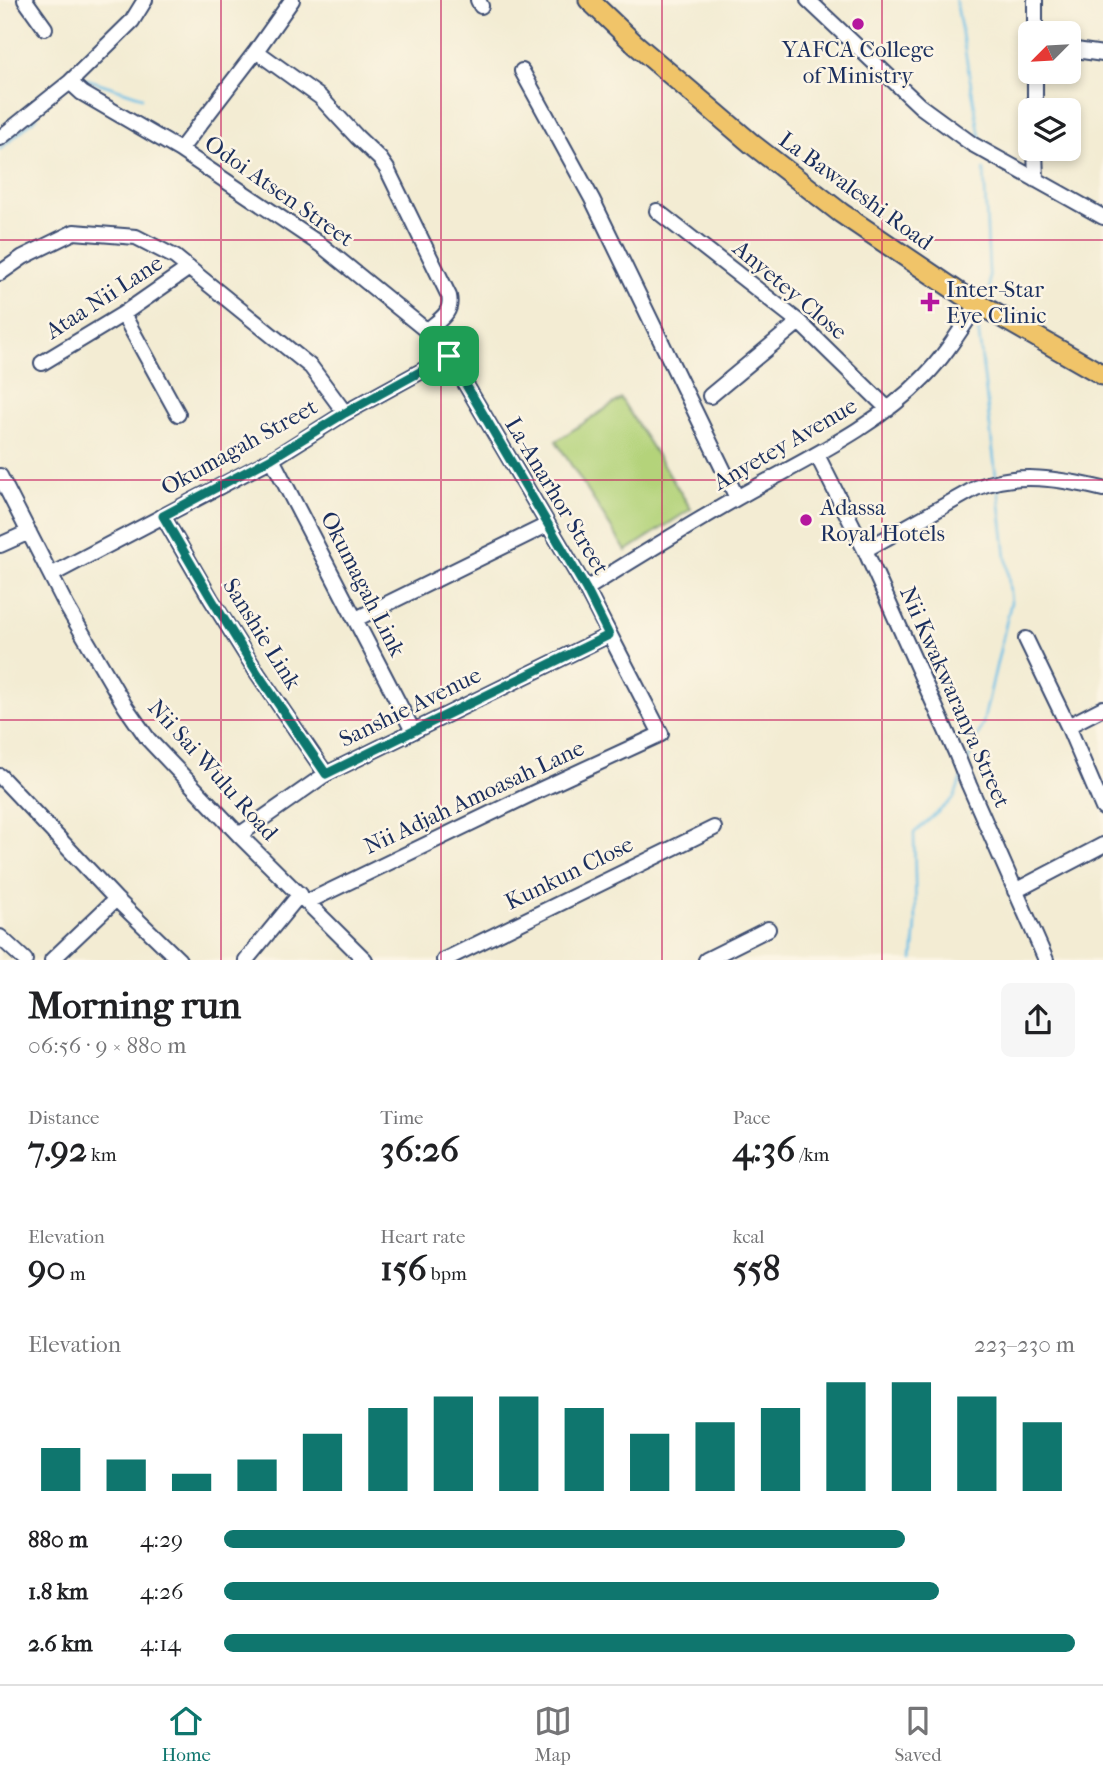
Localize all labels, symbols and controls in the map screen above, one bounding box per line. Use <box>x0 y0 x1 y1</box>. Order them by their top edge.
marker: YAFCA College of Ministry <box>850 16 866 32</box>
north arrow <box>1018 21 1082 84</box>
map controls <box>1018 21 1081 161</box>
place label: YAFCA College of Ministry <box>781 36 934 89</box>
button: layers <box>1018 98 1081 161</box>
street label: La Bawaleshi Road <box>774 126 939 256</box>
street label: Odoi Atsen Street <box>199 130 359 252</box>
street label: Anyetey Close <box>727 234 852 345</box>
street label: Ataa Nii Lane <box>40 249 168 345</box>
place label: Inter-Star Eye Clinic <box>946 276 1046 329</box>
marker: Inter-Star Eye Clinic <box>920 292 940 312</box>
pin <box>419 326 479 386</box>
icon: arrive <box>430 337 468 375</box>
street label: Anyetey Avenue <box>708 392 862 497</box>
street label: Okumagah Street <box>156 393 322 501</box>
street label: La-Anarhor Street <box>499 412 615 580</box>
place label: Adassa Royal Hotels <box>819 494 945 547</box>
street label: Okumagah Link <box>315 507 412 662</box>
marker: Adassa Royal Hotels <box>798 512 814 528</box>
street label: Sanshie Link <box>217 573 307 696</box>
street label: Nii Kwakwaranya Street <box>894 582 1016 812</box>
street label: Sanshie Avenue <box>335 661 485 753</box>
street label: Nii Sai Wulu Road <box>143 694 284 846</box>
street label: Nii Adjah Amoasah Lane <box>360 734 588 860</box>
street label: Kunkun Close <box>501 830 637 916</box>
text: Morning run <box>28 983 241 1028</box>
button: share <box>1001 983 1075 1057</box>
text: 06:56 · 9 × 880 m <box>28 1032 186 1059</box>
text: Distance <box>28 1107 99 1129</box>
text: Time <box>380 1107 424 1129</box>
text: Pace <box>733 1107 771 1129</box>
text: 7.92 <box>28 1129 87 1170</box>
text: 36:26 <box>380 1129 459 1170</box>
text: 4:36 <box>733 1129 795 1170</box>
text: km <box>87 1144 117 1166</box>
text: /km <box>795 1144 829 1166</box>
text: Elevation <box>28 1226 105 1248</box>
text: Heart rate <box>380 1226 465 1248</box>
text: kcal <box>733 1226 765 1248</box>
text: 90 <box>28 1248 66 1289</box>
text: 156 <box>380 1248 427 1289</box>
text: 558 <box>733 1248 780 1289</box>
text: m <box>66 1263 86 1285</box>
text: bpm <box>427 1263 467 1285</box>
text: Elevation <box>28 1331 121 1358</box>
text: 223–230 m <box>974 1331 1075 1358</box>
text: 880 m <box>28 1526 88 1553</box>
text: 4:29 <box>140 1526 183 1553</box>
text: 1.8 km <box>28 1578 88 1605</box>
text: 4:26 <box>140 1578 183 1605</box>
text: 2.6 km <box>28 1630 93 1657</box>
text: 4:14 <box>140 1630 181 1657</box>
tab: Home <box>161 1702 211 1766</box>
tab: Map <box>534 1702 572 1766</box>
tab: Saved <box>894 1702 942 1766</box>

